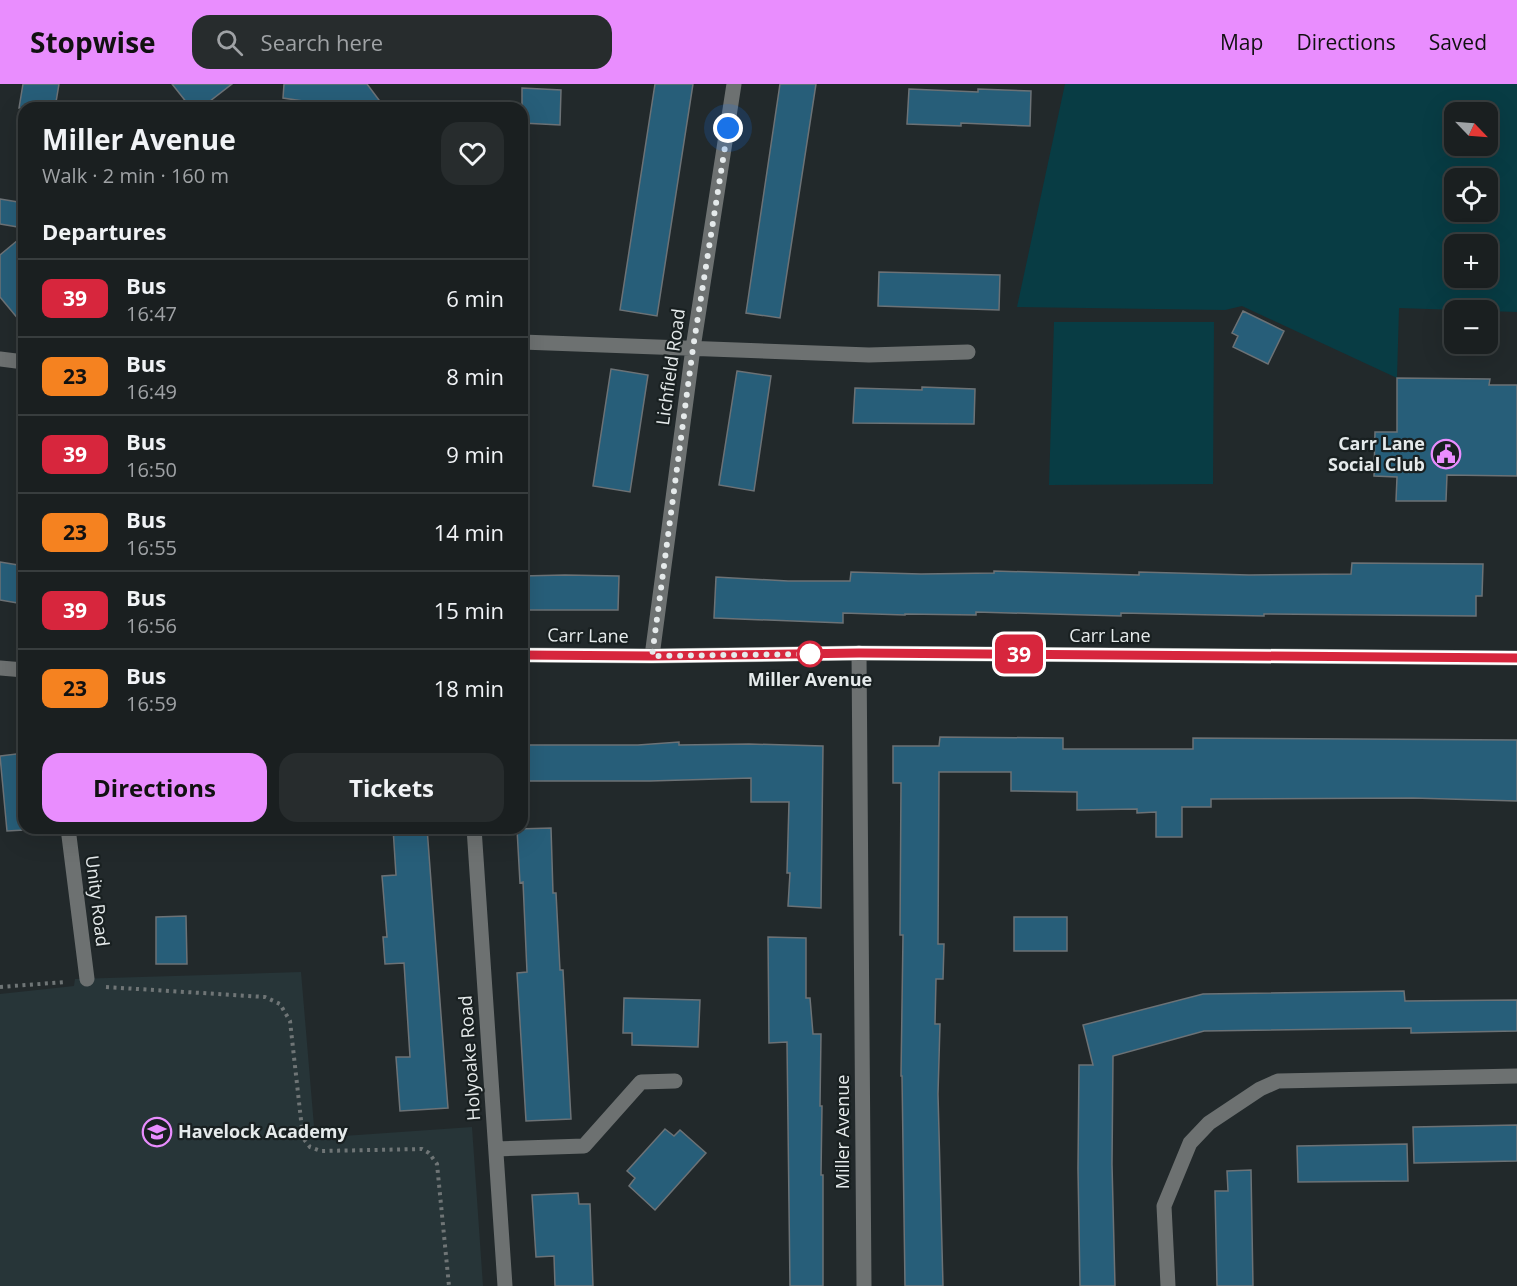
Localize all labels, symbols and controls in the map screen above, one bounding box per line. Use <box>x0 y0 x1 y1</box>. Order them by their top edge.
search box <box>192 15 612 69</box>
text: Stopwise <box>30 23 156 61</box>
icon: search <box>213 26 246 59</box>
text: Search here <box>261 27 383 57</box>
text: Map <box>1220 28 1263 56</box>
text: Directions <box>1296 28 1396 56</box>
text: Saved <box>1429 28 1487 56</box>
north arrow <box>1444 102 1498 156</box>
map controls <box>1444 102 1498 354</box>
your location <box>713 113 743 143</box>
text: Miller Avenue <box>42 120 236 158</box>
button: heart <box>441 122 504 185</box>
text: Walk · 2 min · 160 m <box>42 162 229 189</box>
button: locate <box>1444 168 1498 222</box>
text: Departures <box>42 216 166 246</box>
button: + <box>1444 234 1498 288</box>
text: Bus <box>126 270 166 300</box>
text: 6 min <box>446 283 504 313</box>
text: 39 <box>63 284 87 312</box>
text: 16:47 <box>126 300 177 327</box>
button: − <box>1444 300 1498 354</box>
street label: Lichfield Road <box>650 307 690 427</box>
text: Bus <box>126 348 166 378</box>
text: 8 min <box>446 361 504 391</box>
text: 23 <box>63 362 87 390</box>
text: 16:49 <box>126 378 177 405</box>
text: Bus <box>126 426 166 456</box>
place label: Carr Lane Social Club <box>1328 431 1425 476</box>
public building icon: Carr Lane Social Club <box>1430 438 1462 470</box>
text: 9 min <box>446 439 504 469</box>
text: 39 <box>63 440 87 468</box>
text: 16:50 <box>126 456 177 483</box>
text: Bus <box>126 504 166 534</box>
text: 14 min <box>434 517 504 547</box>
text: 23 <box>63 518 87 546</box>
text: 16:55 <box>126 534 177 561</box>
text: Bus <box>126 582 166 612</box>
text: 15 min <box>434 595 504 625</box>
text: 39 <box>63 596 87 624</box>
text: 16:56 <box>126 612 177 639</box>
street label: Carr Lane <box>547 622 629 648</box>
street label: Carr Lane <box>1069 623 1151 647</box>
line badge: 39 <box>992 634 1046 674</box>
text: 39 <box>1007 640 1031 668</box>
marker: Miller Avenue <box>797 641 823 667</box>
text: Bus <box>126 660 166 690</box>
place label: Miller Avenue <box>748 667 872 691</box>
text: 18 min <box>434 673 504 703</box>
text: 23 <box>63 674 87 702</box>
text: 16:59 <box>126 690 177 717</box>
button: Directions <box>42 753 267 822</box>
button: Tickets <box>279 753 504 822</box>
street label: Unity Road <box>80 854 115 948</box>
street label: Holyoake Road <box>453 995 485 1122</box>
street label: Miller Avenue <box>830 1075 854 1189</box>
school or university icon: Havelock Academy <box>141 1116 173 1148</box>
place label: Havelock Academy <box>178 1119 348 1143</box>

